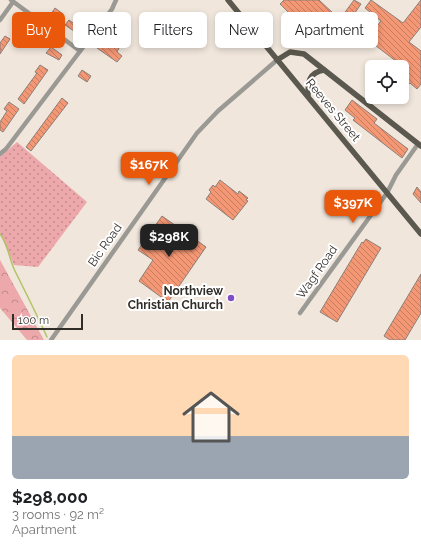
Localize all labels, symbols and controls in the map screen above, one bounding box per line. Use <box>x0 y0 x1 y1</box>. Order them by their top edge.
chip: Buy <box>12 12 65 48</box>
chip: Rent <box>73 12 131 48</box>
chip: Filters <box>139 12 207 48</box>
chip: New <box>215 12 273 48</box>
chip: Apartment <box>281 12 378 48</box>
map controls <box>365 60 409 104</box>
button: locate <box>365 60 409 104</box>
street label: Reeves Street <box>303 76 363 144</box>
pin: $167K <box>121 152 177 186</box>
text: $167K <box>130 157 168 172</box>
pin: $397K <box>325 190 381 224</box>
text: $397K <box>333 195 373 210</box>
street label: Bic Road <box>85 221 125 269</box>
pin: $298K <box>141 224 197 258</box>
text: $298K <box>149 229 189 244</box>
street label: Wagf Road <box>294 243 340 301</box>
place label: Northview Christian Church <box>128 284 224 312</box>
marker: Northview Christian Church <box>226 293 236 303</box>
scale bar <box>12 312 83 331</box>
text: 100 m <box>18 314 49 327</box>
icon: home <box>175 381 247 453</box>
text: $298,000 <box>12 487 88 507</box>
text: 3 rooms · 92 m² <box>12 507 104 522</box>
text: Apartment <box>12 522 76 537</box>

